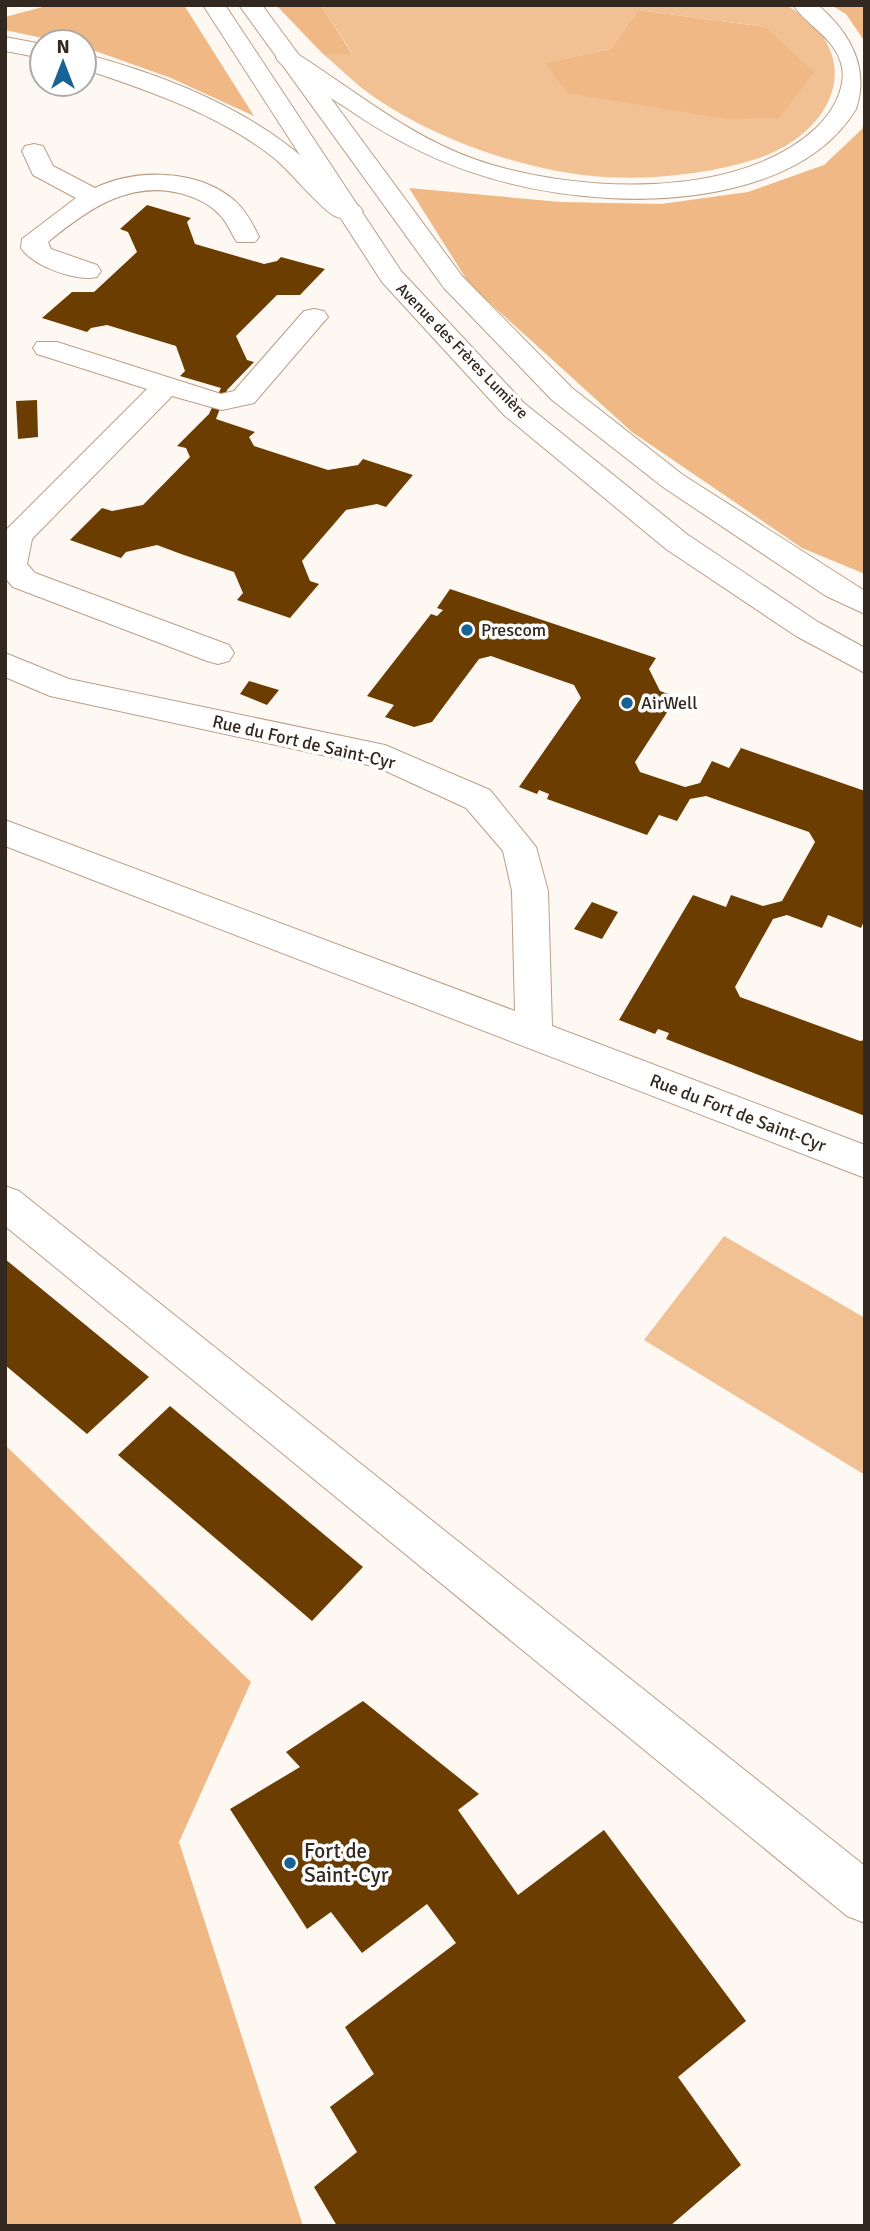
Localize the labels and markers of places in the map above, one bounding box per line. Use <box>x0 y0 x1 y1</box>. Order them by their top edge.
place label: Prescom <box>481 619 546 641</box>
marker: Prescom <box>459 622 475 638</box>
place label: AirWell <box>641 692 698 714</box>
marker: AirWell <box>619 695 635 711</box>
place label: Fort de Saint-Cyr <box>304 1838 389 1888</box>
marker: Fort de Saint-Cyr <box>282 1855 298 1871</box>

